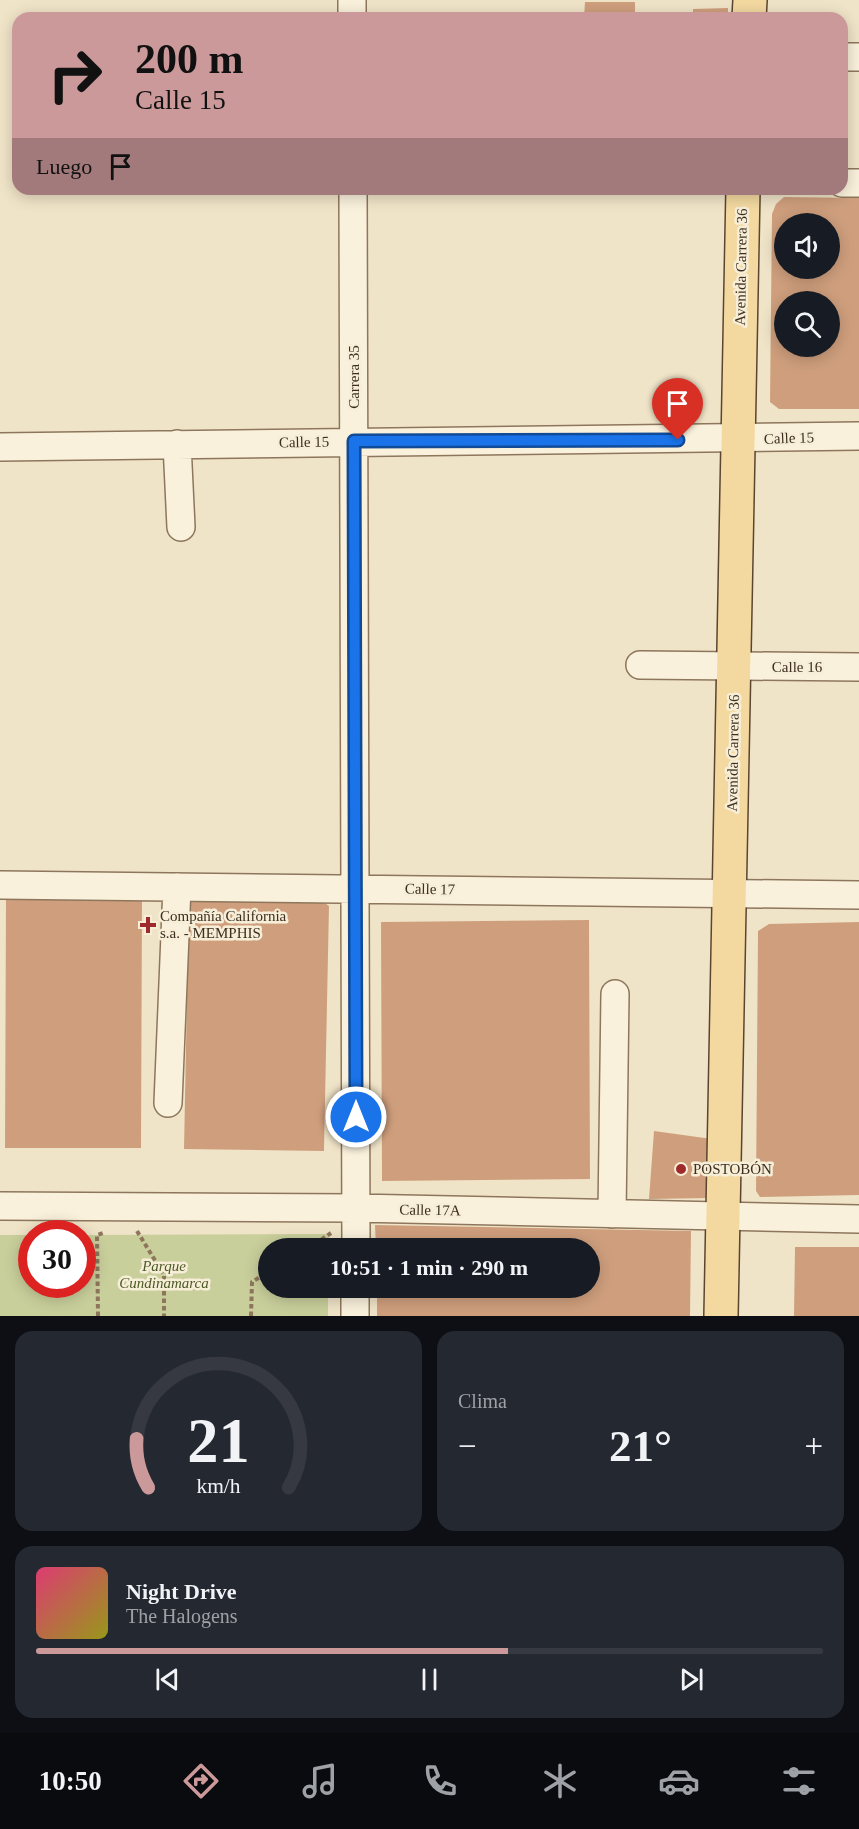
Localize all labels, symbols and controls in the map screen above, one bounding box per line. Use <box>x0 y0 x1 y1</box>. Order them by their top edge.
icon: right <box>36 36 114 114</box>
text: 200 m <box>135 36 244 82</box>
text: Calle 15 <box>135 85 226 115</box>
icon: arrive <box>104 150 137 183</box>
text: Luego <box>36 154 92 179</box>
street label: Avenida Carrera 36 <box>732 208 750 326</box>
map controls <box>774 213 840 357</box>
button: sound <box>774 213 840 279</box>
button: search <box>774 291 840 357</box>
street label: Carrera 35 <box>346 345 362 409</box>
pin <box>652 378 703 440</box>
icon: arrive <box>661 387 694 420</box>
street label: Calle 15 <box>764 429 814 447</box>
street label: Calle 15 <box>279 434 329 450</box>
street label: Calle 16 <box>772 659 823 675</box>
street label: Avenida Carrera 36 <box>724 694 742 812</box>
street label: Calle 17 <box>405 881 456 897</box>
place label: Compañía California s.a. - MEMPHIS <box>160 908 287 941</box>
marker: Compañía California s.a. - MEMPHIS <box>141 918 155 932</box>
position arrow <box>324 1085 388 1149</box>
place label: POSTOBÓN <box>693 1161 772 1177</box>
marker: POSTOBÓN <box>674 1162 688 1176</box>
street label: Calle 17A <box>399 1201 461 1219</box>
speed limit sign: 30 <box>18 1220 96 1298</box>
text: 10:51 · 1 min · 290 m <box>330 1255 528 1280</box>
park label: Parque Cundinamarca <box>119 1258 209 1291</box>
text: Clima <box>458 1390 507 1412</box>
text: 21 <box>187 1406 250 1475</box>
text: 21° <box>609 1421 672 1471</box>
text: − <box>458 1428 477 1464</box>
text: + <box>804 1428 823 1464</box>
text: km/h <box>196 1474 241 1498</box>
text: Night Drive <box>126 1579 237 1604</box>
text: The Halogens <box>126 1605 238 1627</box>
icon: previous <box>151 1663 184 1696</box>
icon: pause <box>413 1663 446 1696</box>
icon: next <box>675 1663 708 1696</box>
icon: directions <box>180 1760 222 1802</box>
icon: music <box>299 1760 341 1802</box>
icon: phone <box>419 1760 461 1802</box>
icon: climate <box>539 1760 581 1802</box>
icon: car <box>658 1760 700 1802</box>
icon: filters <box>778 1760 820 1802</box>
text: 10:50 <box>39 1766 102 1796</box>

